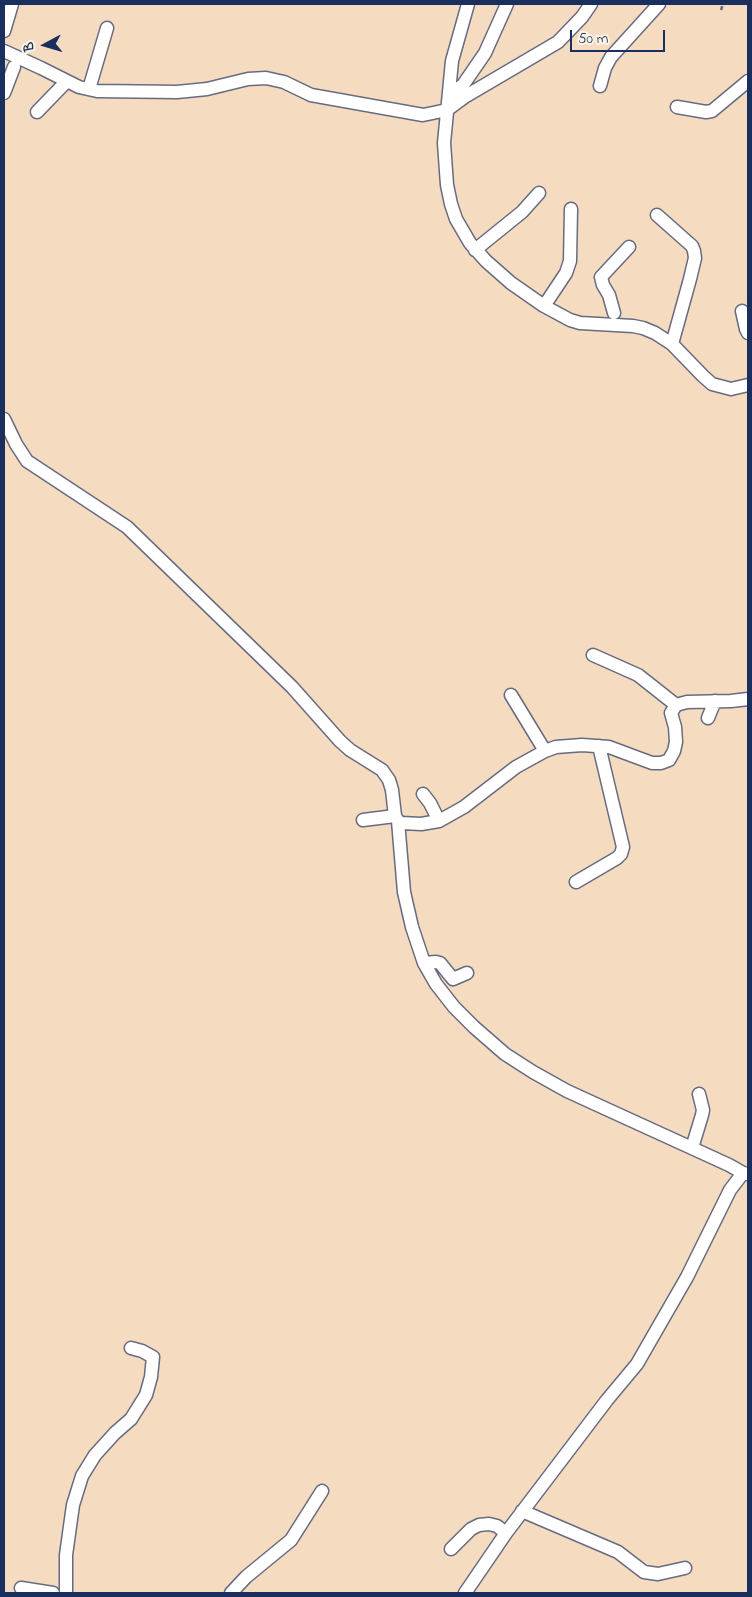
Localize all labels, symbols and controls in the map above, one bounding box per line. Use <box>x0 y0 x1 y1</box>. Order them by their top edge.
north arrow <box>20 20 70 70</box>
scale bar <box>572 20 667 52</box>
text: 50 m <box>578 28 608 50</box>
text: B <box>19 41 41 52</box>

